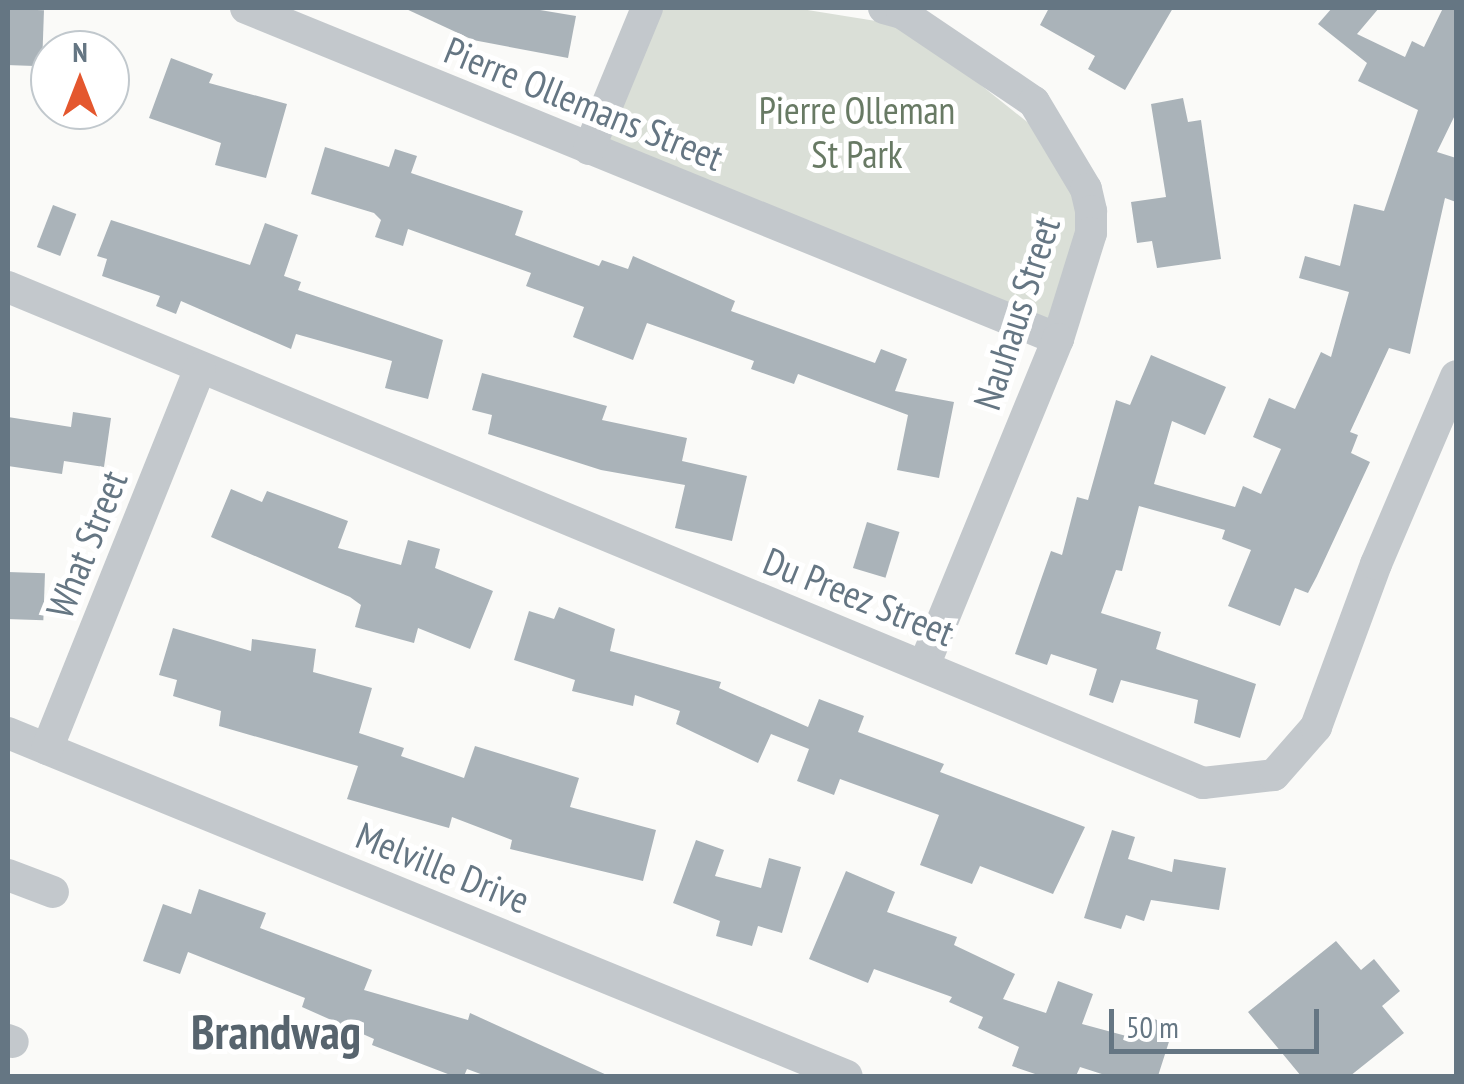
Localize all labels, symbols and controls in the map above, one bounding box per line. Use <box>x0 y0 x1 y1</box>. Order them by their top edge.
street label: Pierre Ollemans Street <box>438 26 730 180</box>
north arrow <box>30 30 130 130</box>
text: N <box>72 33 88 70</box>
park label: Pierre Olleman St Park <box>759 87 955 176</box>
street label: Nauhaus Street <box>963 211 1069 415</box>
street label: What Street <box>36 464 136 624</box>
street label: Du Preez Street <box>757 537 961 655</box>
street label: Melville Drive <box>350 812 536 922</box>
scale bar <box>1114 989 1324 1051</box>
district label: Brandwag <box>191 1003 361 1061</box>
text: 50 m <box>1126 1007 1179 1046</box>

